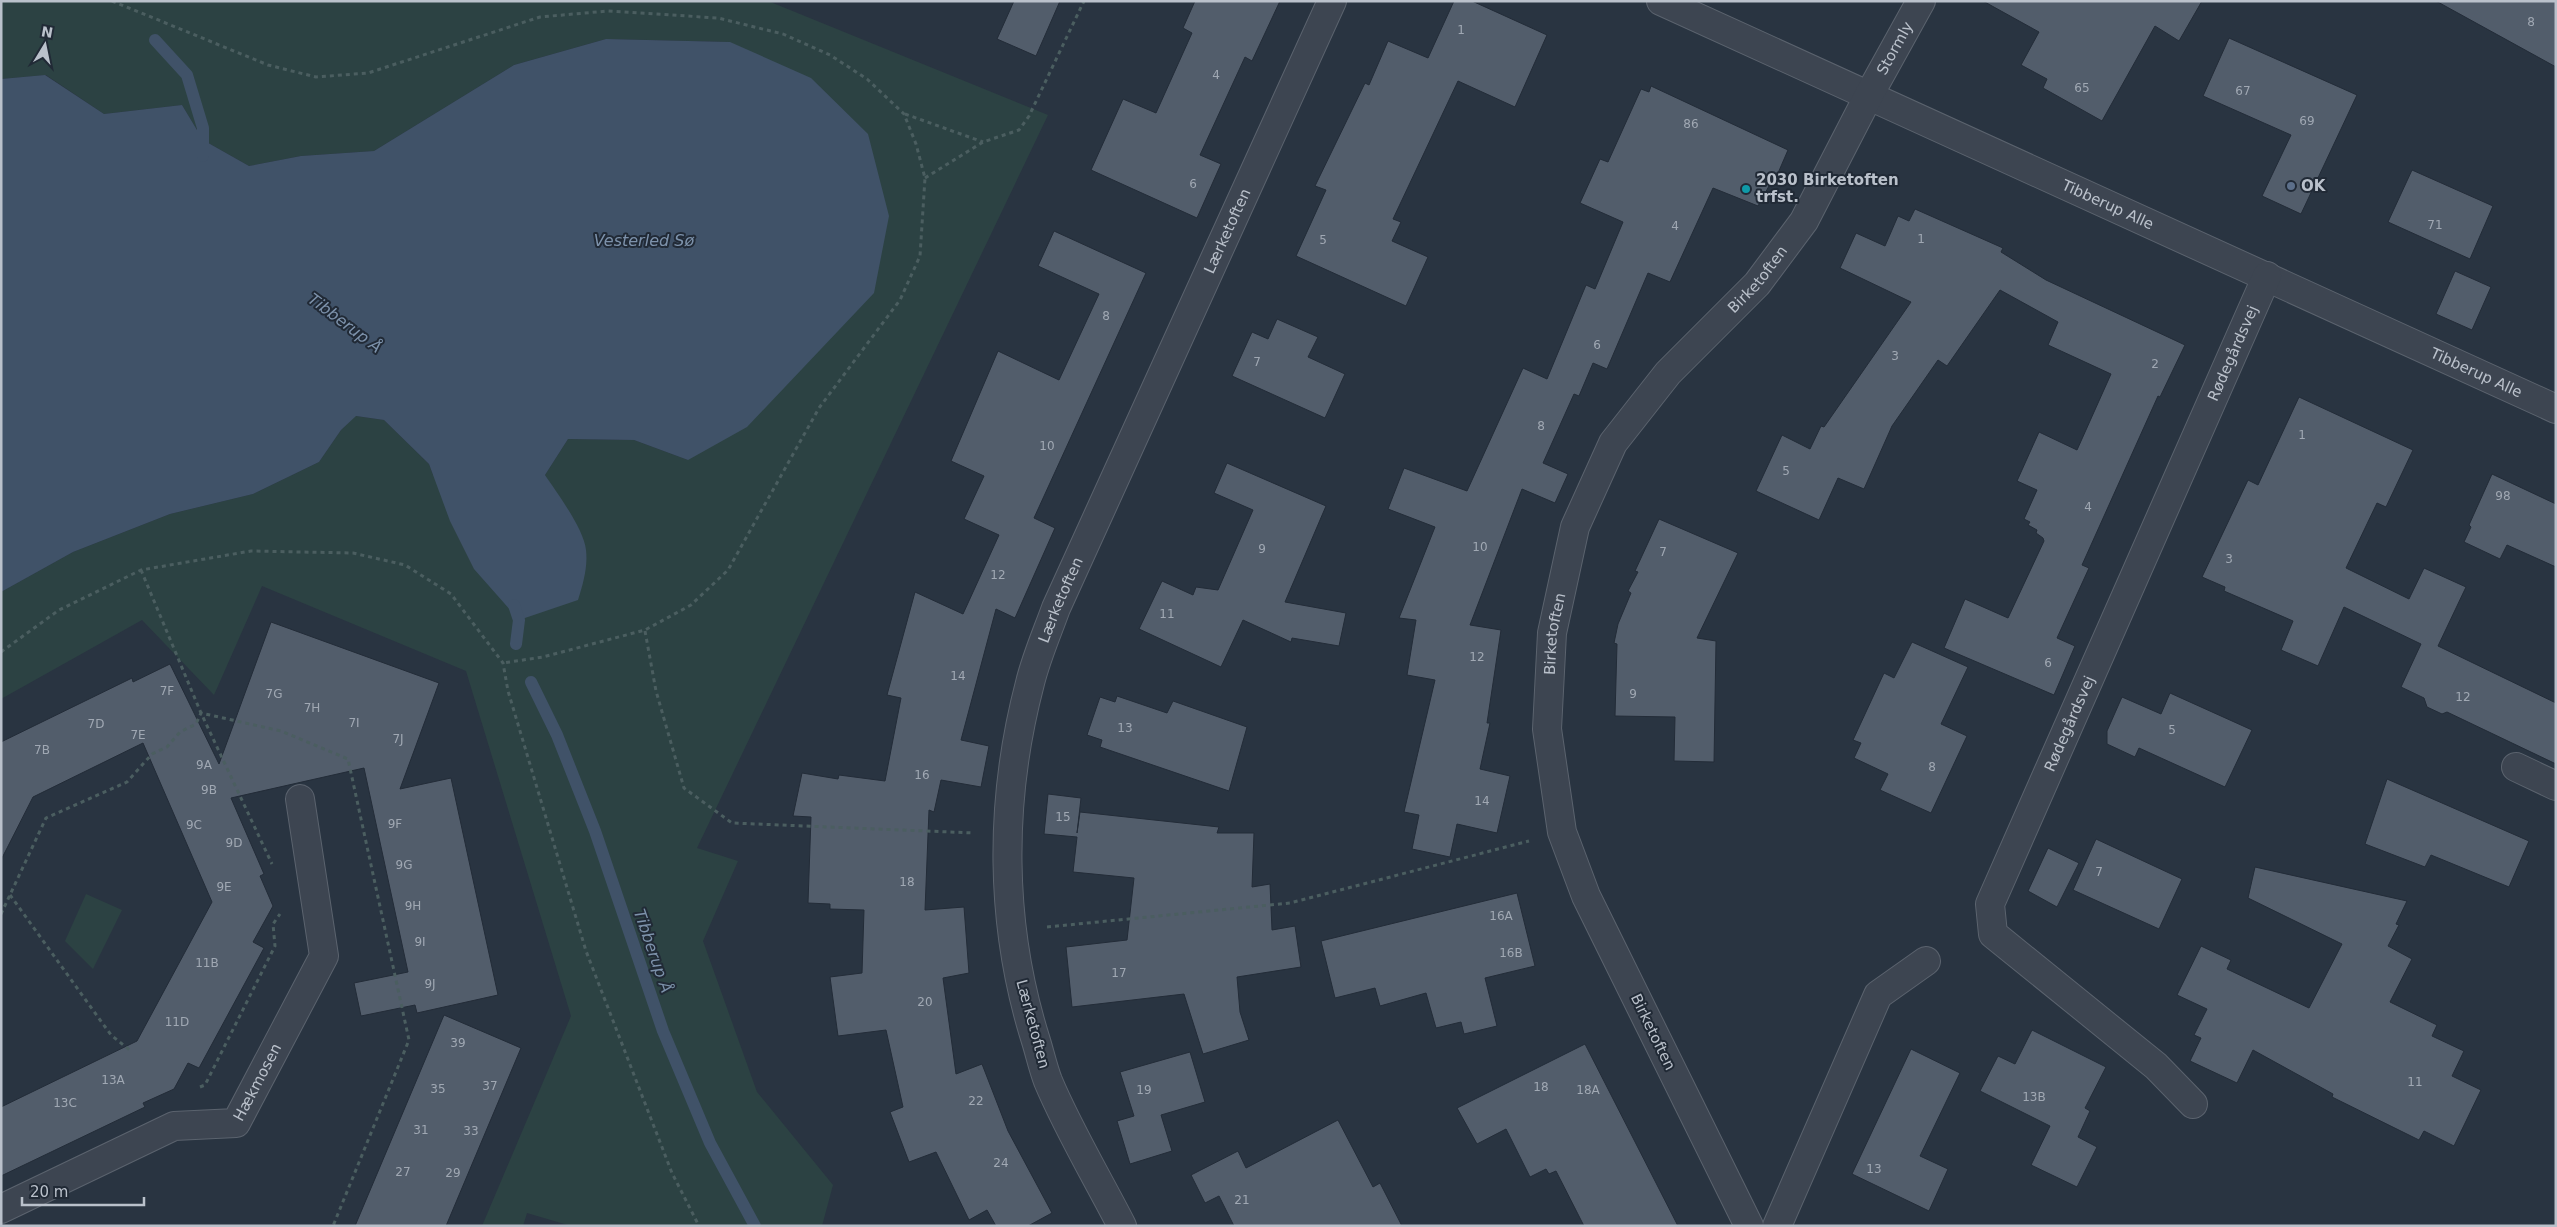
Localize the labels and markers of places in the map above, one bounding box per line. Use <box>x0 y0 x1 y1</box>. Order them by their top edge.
place label: 2030 Birketoften trfst. <box>1756 171 1899 206</box>
place label: OK <box>2301 177 2327 195</box>
marker: OK <box>2285 180 2297 192</box>
marker: 2030 Birketoften trfst. <box>1740 183 1752 195</box>

